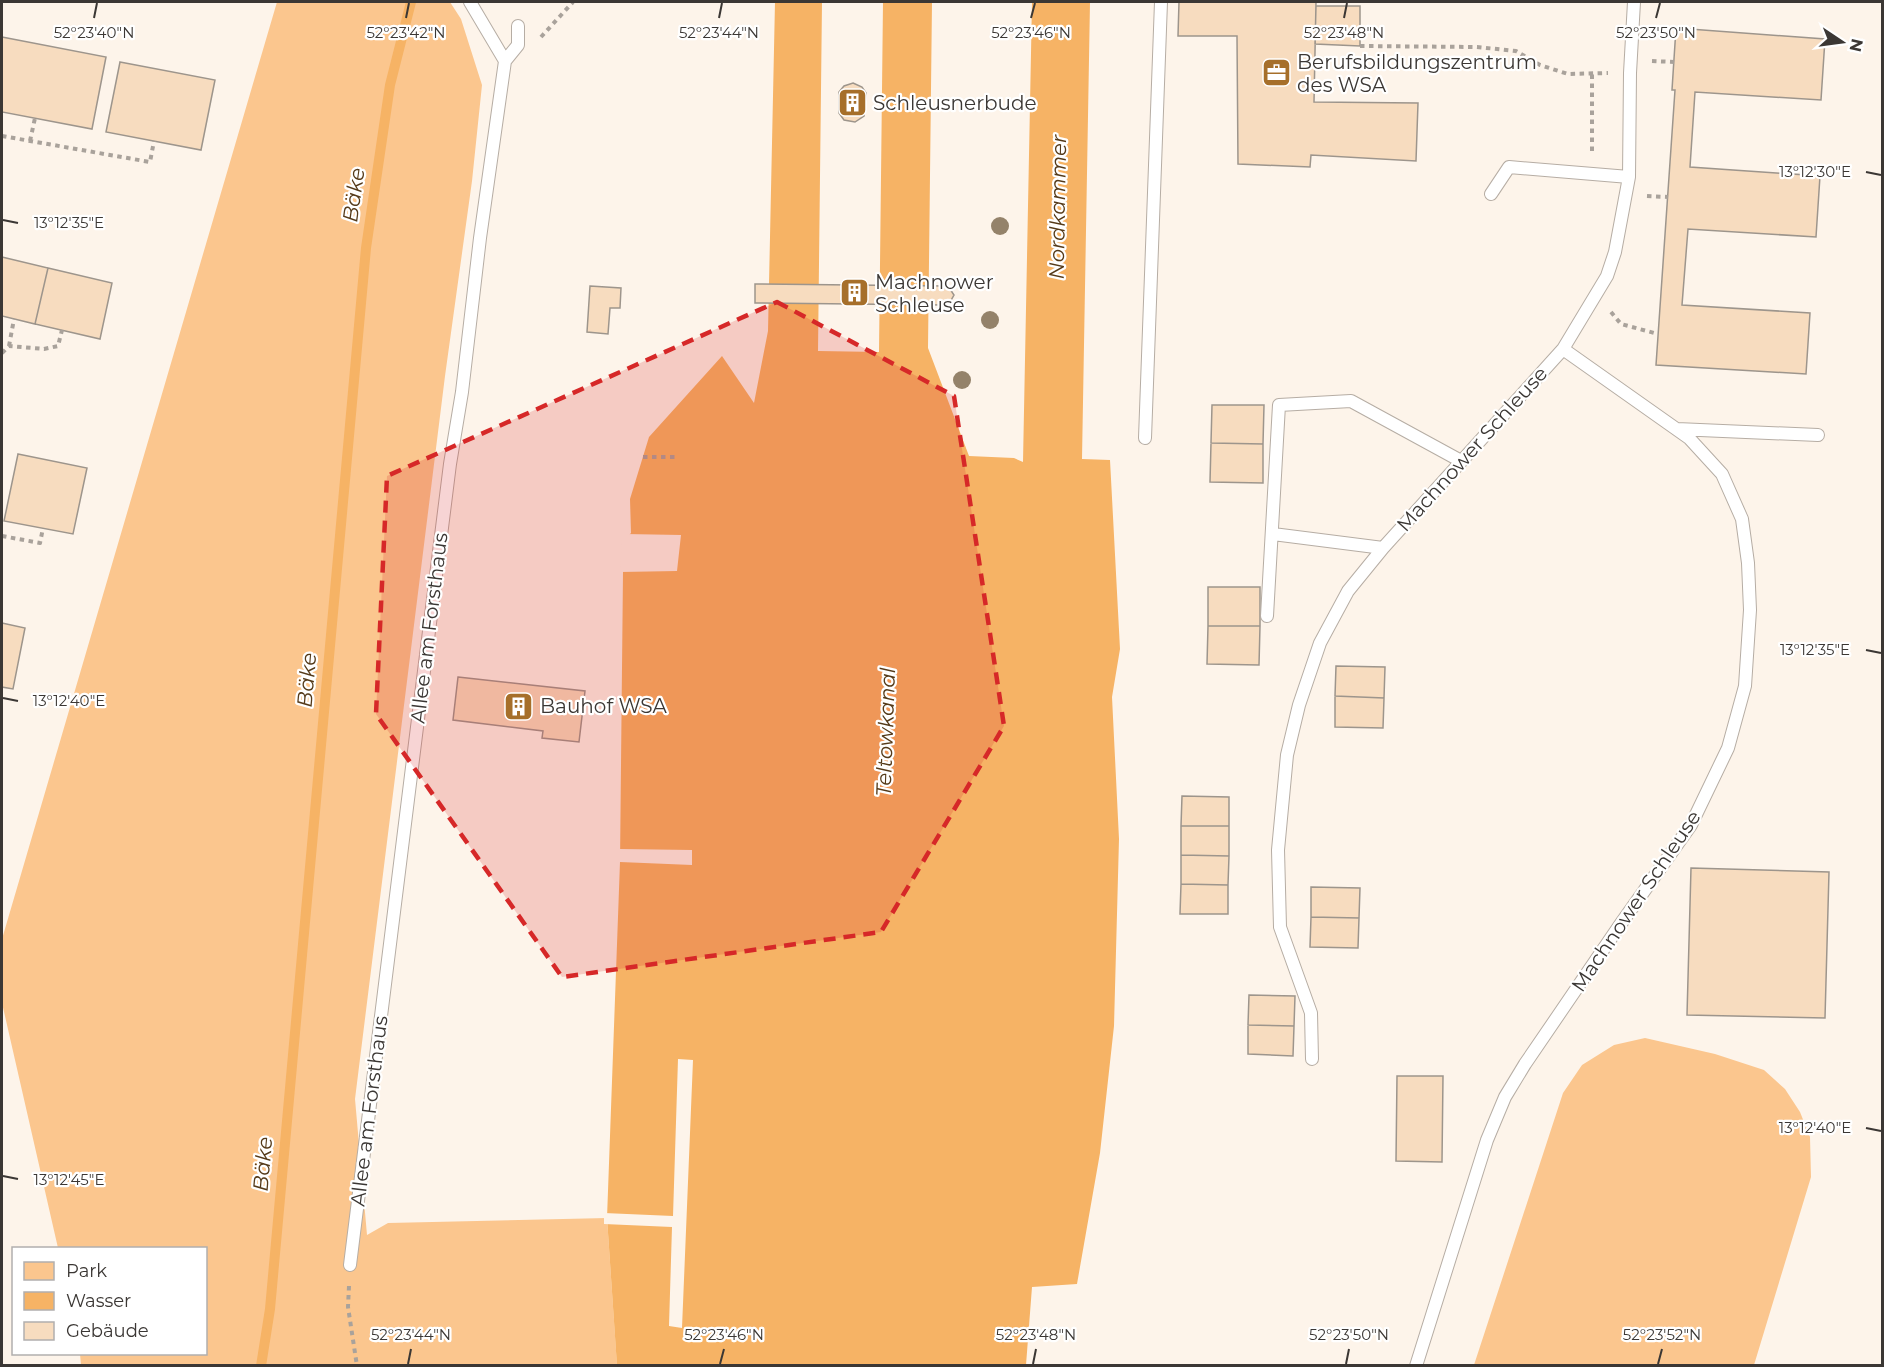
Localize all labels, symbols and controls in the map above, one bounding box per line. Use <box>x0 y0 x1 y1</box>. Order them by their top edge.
north arrow <box>1812 12 1872 72</box>
text: 52°23'40"N <box>54 23 134 42</box>
text: 52°23'42"N <box>366 23 446 42</box>
text: 52°23'44"N <box>679 23 759 42</box>
text: 52°23'46"N <box>991 23 1071 42</box>
text: 52°23'48"N <box>1304 23 1384 42</box>
text: 52°23'50"N <box>1616 23 1696 42</box>
text: N <box>1845 37 1867 54</box>
place label: Berufsbildungszentrum des WSA <box>1297 50 1537 97</box>
office icon: Berufsbildungszentrum des WSA <box>1260 57 1292 89</box>
building icon: Schleusnerbude <box>836 87 868 119</box>
place label: Schleusnerbude <box>873 91 1037 115</box>
water label: Nordkammer <box>1044 134 1071 279</box>
text: 13°12'30"E <box>1779 162 1851 181</box>
water label: Bäke <box>337 166 370 224</box>
text: 13°12'35"E <box>34 213 104 232</box>
place label: Machnower Schleuse <box>875 270 994 317</box>
building icon: Machnower Schleuse <box>838 277 870 309</box>
street label: Machnower Schleuse <box>1392 362 1552 536</box>
street label: Allee am Forsthaus <box>405 531 453 725</box>
text: 13°12'35"E <box>1780 640 1850 659</box>
water label: Bäke <box>292 652 321 708</box>
water label: Teltowkanal <box>871 667 900 797</box>
building icon: Bauhof WSA <box>503 690 535 722</box>
text: 13°12'40"E <box>33 691 105 710</box>
place label: Bauhof WSA <box>540 694 668 718</box>
street label: Machnower Schleuse <box>1566 806 1706 996</box>
street label: Allee am Forsthaus <box>345 1014 393 1208</box>
text: 13°12'40"E <box>1779 1118 1851 1137</box>
water label: Bäke <box>248 1136 277 1192</box>
text: 13°12'45"E <box>34 1170 104 1189</box>
legend <box>12 1247 207 1355</box>
text: Park <box>66 1260 107 1282</box>
text: Wasser <box>66 1290 131 1312</box>
text: Gebäude <box>66 1320 149 1342</box>
text: 52°23'44"N <box>371 1325 451 1344</box>
text: 52°23'46"N <box>684 1325 764 1344</box>
text: 52°23'48"N <box>996 1325 1076 1344</box>
text: 52°23'50"N <box>1309 1325 1389 1344</box>
text: 52°23'52"N <box>1623 1325 1701 1344</box>

